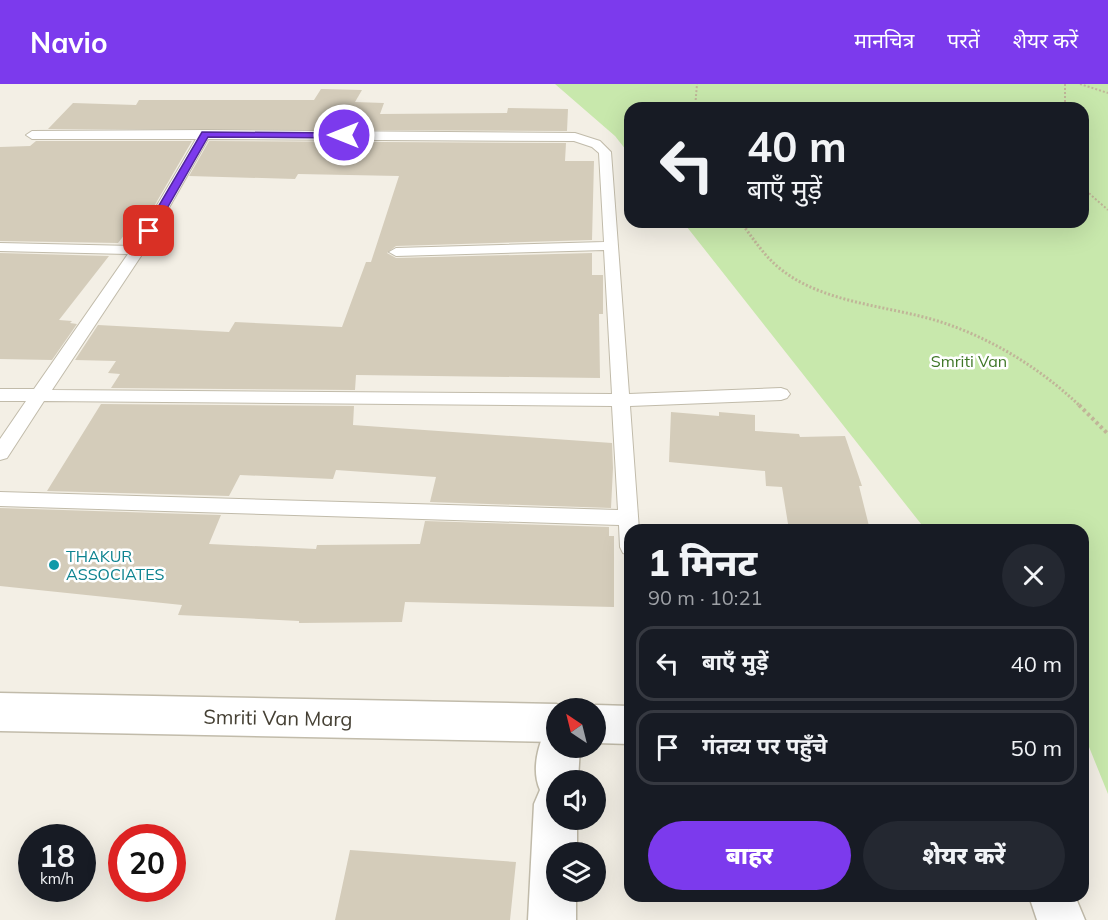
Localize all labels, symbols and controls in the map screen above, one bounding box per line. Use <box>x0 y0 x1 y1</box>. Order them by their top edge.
text: Navio <box>30 25 107 60</box>
text: मानचित्र <box>854 27 914 53</box>
text: परतें <box>947 27 980 53</box>
text: शेयर करें <box>1013 27 1078 53</box>
position arrow <box>312 103 376 167</box>
text: 40 m <box>747 120 847 173</box>
icon: left <box>648 126 726 204</box>
text: बाएँ मुड़ें <box>747 172 822 206</box>
pin <box>123 205 174 256</box>
icon: arrive <box>132 214 165 247</box>
park label: Smriti Van <box>931 351 1007 371</box>
text: 1 मिनट <box>648 540 757 585</box>
button: close <box>1002 544 1065 607</box>
place label: THAKUR ASSOCIATES <box>66 546 164 584</box>
marker: THAKUR ASSOCIATES <box>47 558 61 572</box>
text: 90 m · 10:21 <box>648 585 762 610</box>
icon: left <box>651 647 684 680</box>
text: बाएँ मुड़ें <box>702 648 768 676</box>
text: 40 m <box>1011 650 1062 678</box>
north arrow <box>546 698 606 758</box>
map controls <box>546 698 606 902</box>
street label: Smriti Van Marg <box>203 704 353 731</box>
icon: arrive <box>651 731 684 764</box>
text: गंतव्य पर पहुँचे <box>702 732 827 760</box>
text: 50 m <box>1011 734 1062 762</box>
button: sound <box>546 770 606 830</box>
button: बाहर <box>648 821 851 890</box>
button: शेयर करें <box>863 821 1065 890</box>
speed limit sign: 20 <box>108 824 186 902</box>
text: 18 <box>39 837 75 875</box>
button: layers <box>546 842 606 902</box>
text: km/h <box>40 869 74 888</box>

